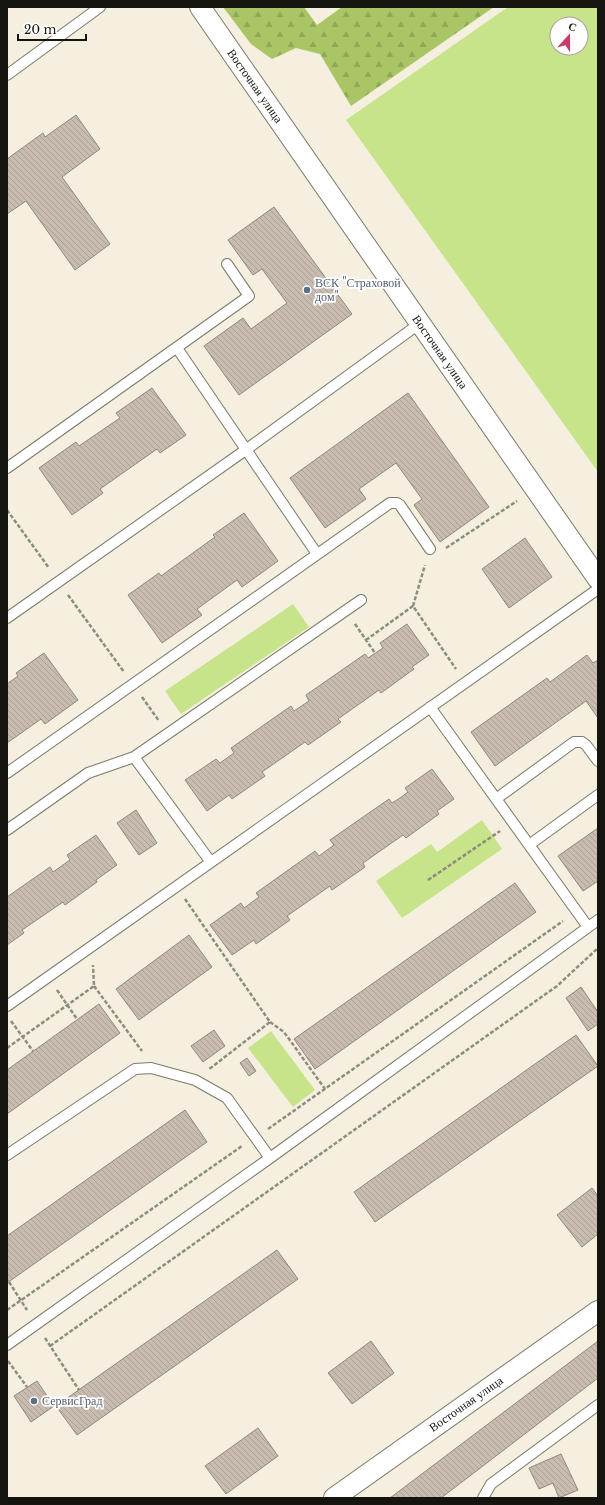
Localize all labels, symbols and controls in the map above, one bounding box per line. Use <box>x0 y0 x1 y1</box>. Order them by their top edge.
scale bar <box>18 16 86 42</box>
north arrow <box>549 16 589 56</box>
text: С <box>566 19 579 35</box>
text: 20 m <box>24 22 56 37</box>
street label: Восточная улица <box>224 46 287 126</box>
place label: ВСК "Страховой дом" <box>315 275 401 304</box>
marker: ВСК "Страховой дом" <box>302 285 312 295</box>
street label: Восточная улица <box>409 312 472 392</box>
street label: Восточная улица <box>426 1372 506 1435</box>
place label: СервисГрад <box>42 1393 103 1408</box>
marker: СервисГрад <box>29 1396 39 1406</box>

